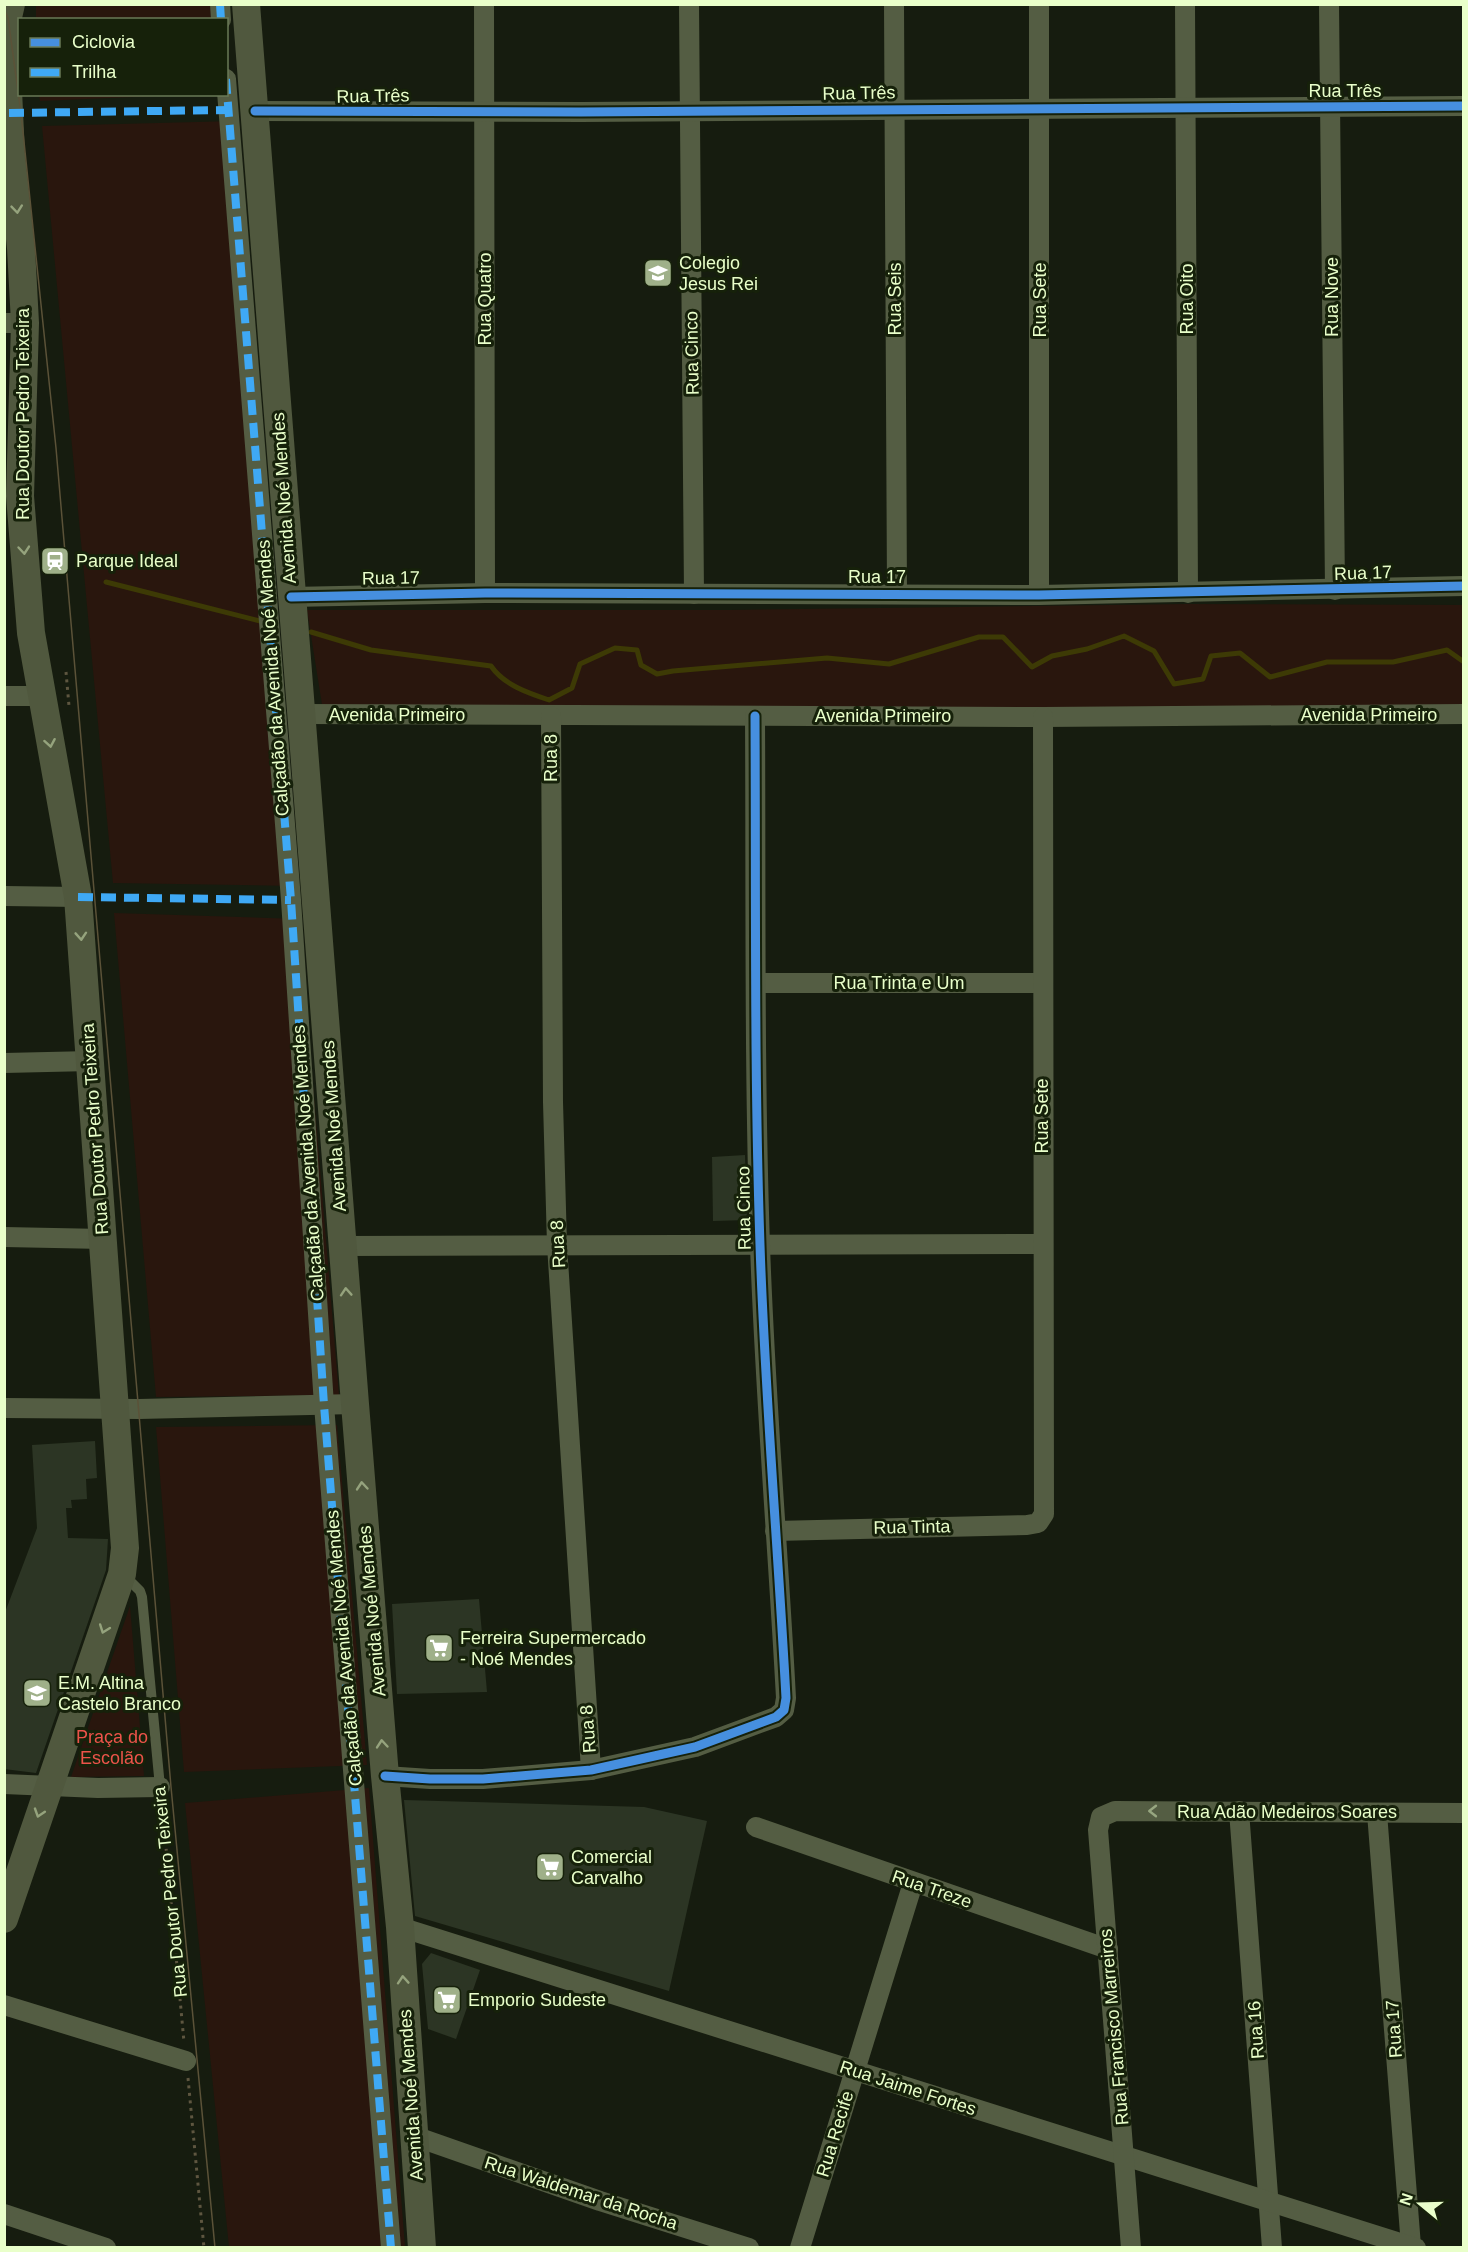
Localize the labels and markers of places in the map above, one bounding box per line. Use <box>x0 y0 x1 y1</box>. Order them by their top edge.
place label: Colegio Jesus Rei <box>679 253 758 294</box>
school or university icon: Colegio Jesus Rei <box>642 257 674 289</box>
station icon: Parque Ideal <box>39 545 71 577</box>
place label: Parque Ideal <box>76 551 178 571</box>
place label: Ferreira Supermercado - Noé Mendes <box>460 1628 646 1669</box>
supermarket icon: Ferreira Supermercado - Noé Mendes <box>423 1632 455 1664</box>
place label: E.M. Altina Castelo Branco <box>58 1673 181 1714</box>
school or university icon: E.M. Altina Castelo Branco <box>21 1677 53 1709</box>
place label: Comercial Carvalho <box>571 1847 652 1888</box>
supermarket icon: Comercial Carvalho <box>534 1851 566 1883</box>
supermarket icon: Emporio Sudeste <box>431 1984 463 2016</box>
place label: Emporio Sudeste <box>468 1990 606 2010</box>

